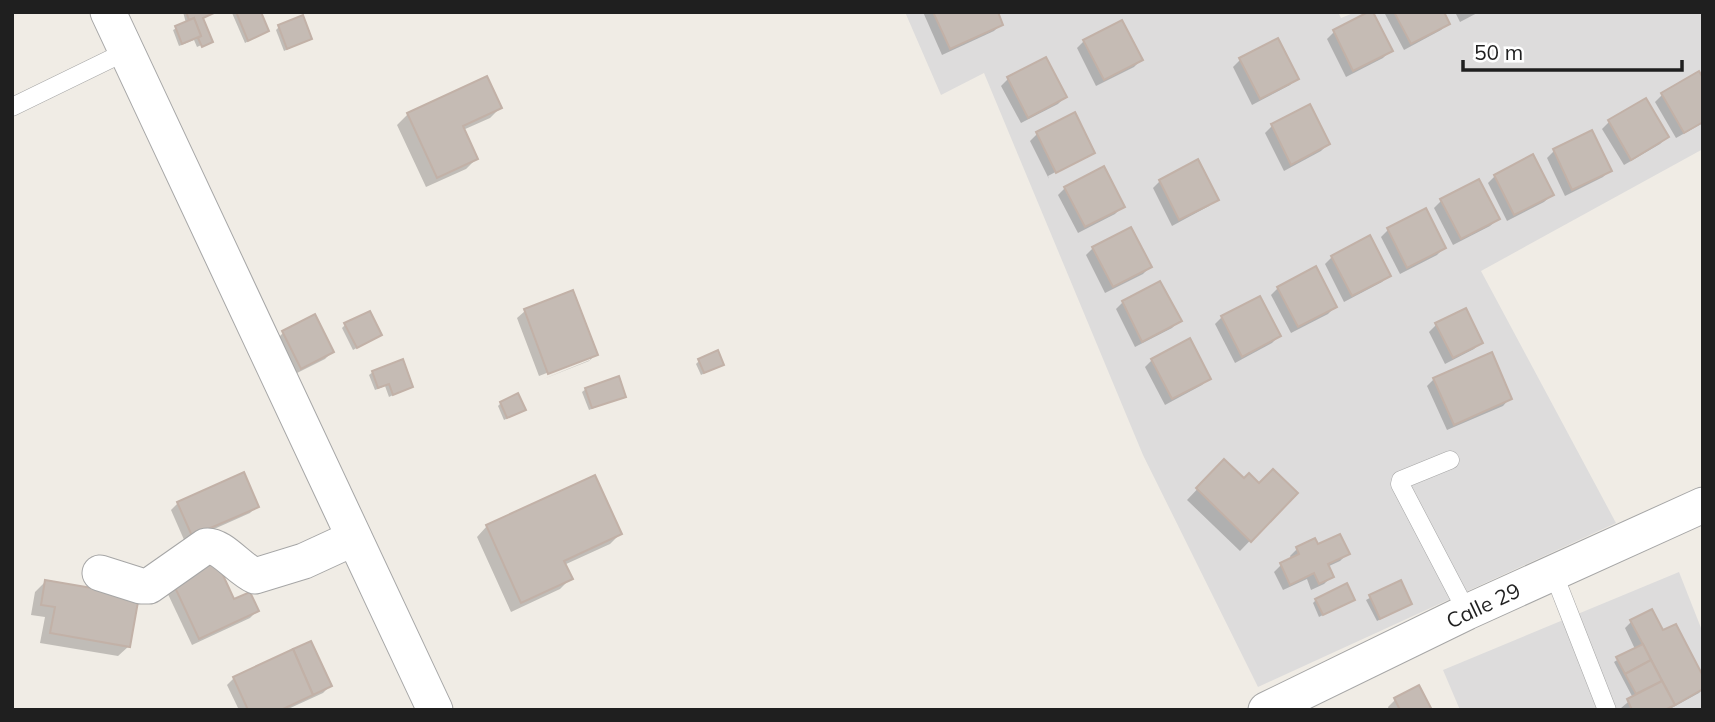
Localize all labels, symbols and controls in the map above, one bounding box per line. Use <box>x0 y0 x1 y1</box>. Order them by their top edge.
scale bar <box>1463 28 1682 72</box>
text: 50 m <box>1474 39 1523 65</box>
street label: Calle 29 <box>1442 577 1524 633</box>

